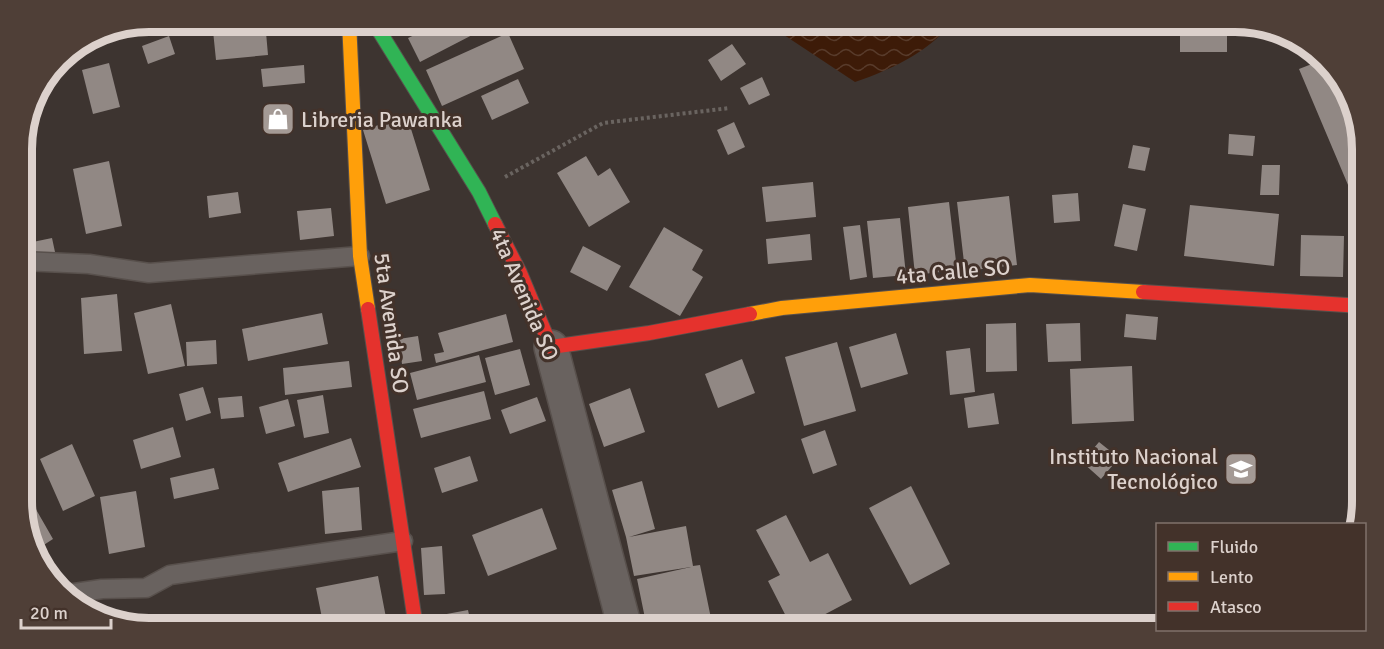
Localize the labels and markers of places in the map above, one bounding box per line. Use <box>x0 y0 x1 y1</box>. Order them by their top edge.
shop icon: Libreria Pawanka <box>260 101 296 137</box>
place label: Libreria Pawanka <box>301 106 463 133</box>
place label: Instituto Nacional Tecnológico <box>1049 443 1218 495</box>
school or university icon: Instituto Nacional Tecnológico <box>1223 451 1259 487</box>

